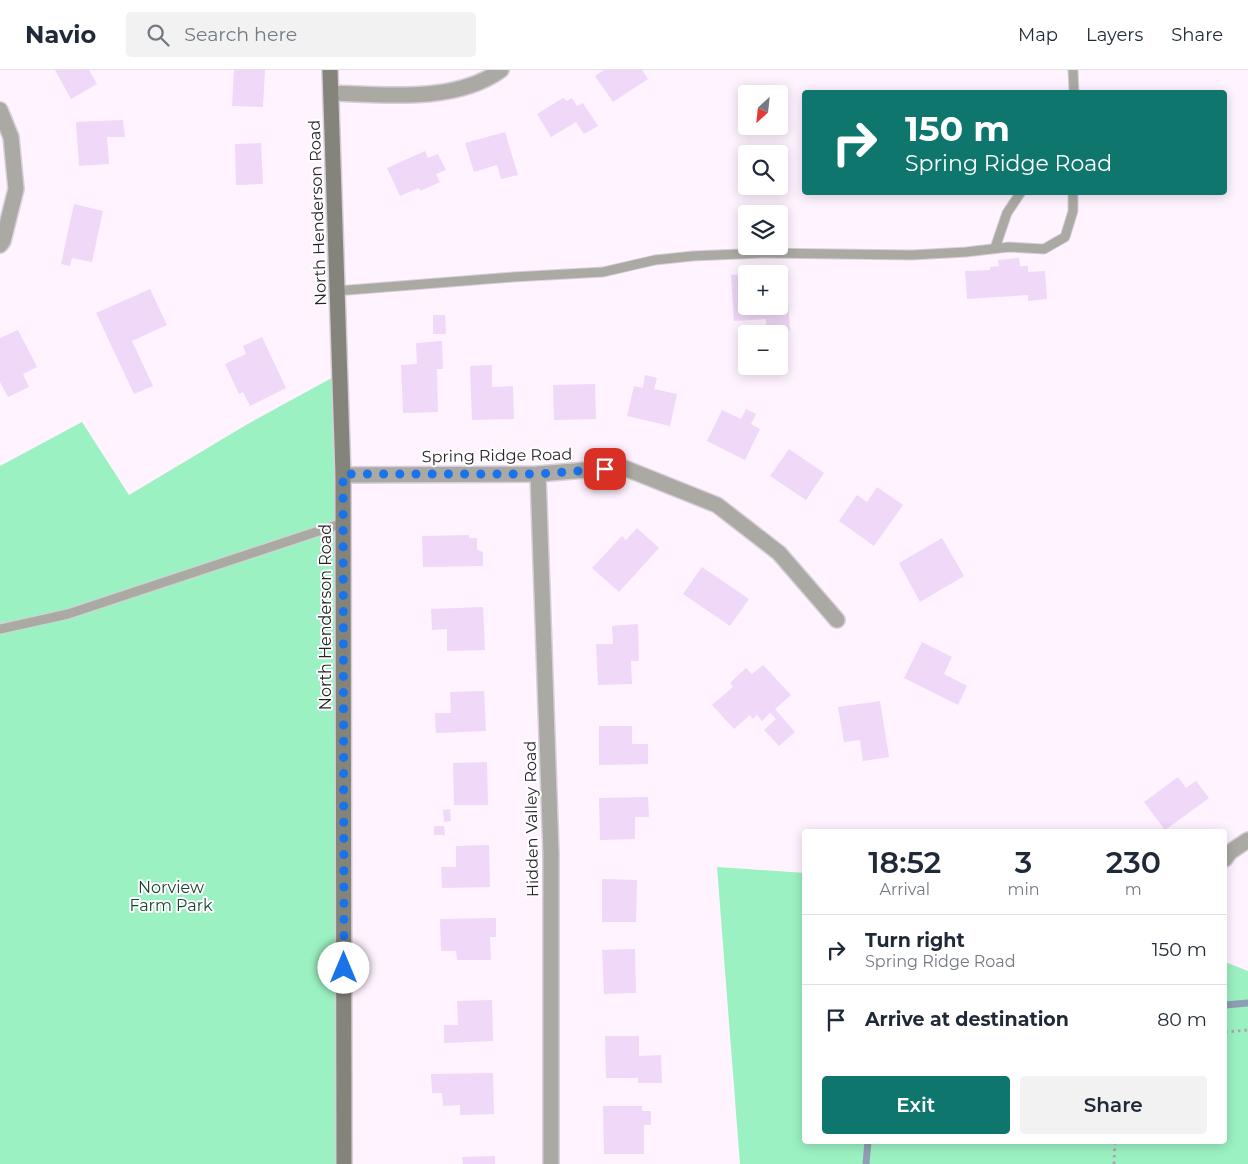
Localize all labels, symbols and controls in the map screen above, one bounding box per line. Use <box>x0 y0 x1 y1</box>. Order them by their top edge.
search box <box>126 12 476 57</box>
text: Navio <box>25 20 96 49</box>
icon: search <box>144 21 172 49</box>
text: Search here <box>184 23 297 46</box>
text: Map <box>1018 24 1058 46</box>
text: Layers <box>1086 24 1143 46</box>
text: Share <box>1171 24 1223 46</box>
north arrow <box>738 85 788 135</box>
map controls <box>738 85 788 375</box>
text: 150 m <box>905 107 1010 150</box>
icon: right <box>822 110 887 175</box>
street label: North Henderson Road <box>305 120 330 306</box>
button: search <box>738 145 788 195</box>
text: Spring Ridge Road <box>905 150 1112 177</box>
button: layers <box>738 205 788 255</box>
button: + <box>738 265 788 315</box>
button: − <box>738 325 788 375</box>
street label: Spring Ridge Road <box>422 445 572 466</box>
pin <box>584 448 626 490</box>
icon: arrive <box>591 455 619 483</box>
street label: North Henderson Road <box>316 524 335 710</box>
street label: Hidden Valley Road <box>521 741 542 897</box>
text: 18:52 <box>868 844 941 881</box>
text: 3 <box>1015 844 1032 881</box>
text: 230 <box>1106 844 1161 881</box>
park label: Norview Farm Park <box>129 878 213 915</box>
text: Arrival <box>879 880 930 899</box>
text: min <box>1007 880 1040 899</box>
text: m <box>1125 880 1142 899</box>
text: Turn right <box>865 929 965 952</box>
icon: right <box>822 936 850 964</box>
text: 150 m <box>1152 938 1207 961</box>
position arrow <box>317 941 369 993</box>
text: Spring Ridge Road <box>865 952 1016 971</box>
icon: arrive <box>822 1006 850 1034</box>
text: Arrive at destination <box>865 1008 1069 1031</box>
text: 80 m <box>1157 1008 1207 1031</box>
button: Exit <box>822 1076 1010 1134</box>
button: Share <box>1020 1076 1207 1134</box>

